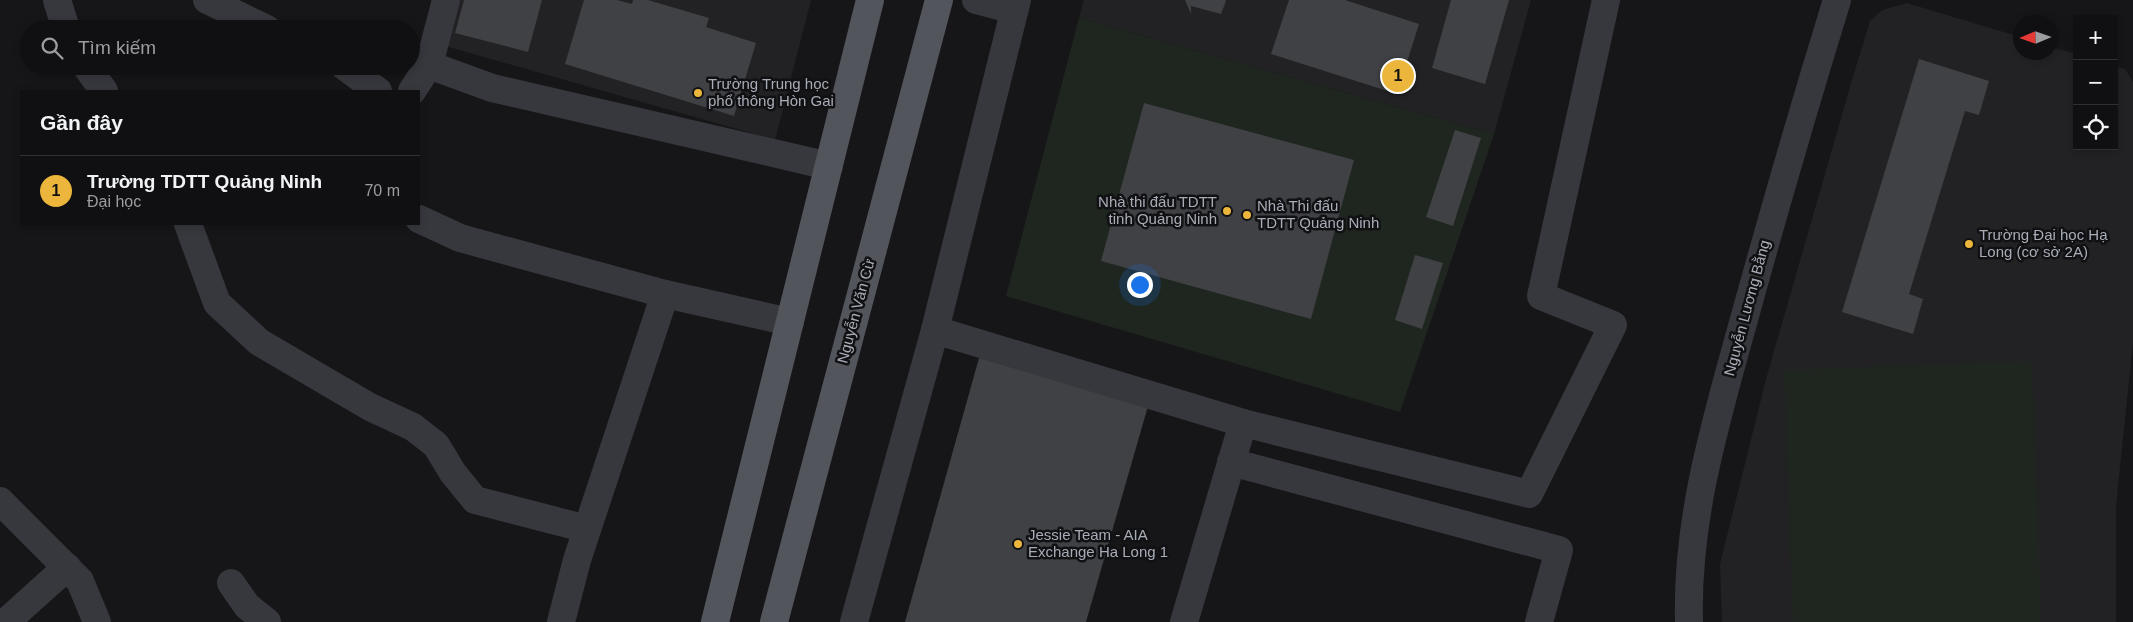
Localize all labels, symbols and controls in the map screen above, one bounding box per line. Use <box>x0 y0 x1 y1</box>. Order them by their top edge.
north arrow <box>2013 15 2058 60</box>
map controls <box>2073 15 2118 150</box>
button: + <box>2073 15 2118 60</box>
search box <box>20 20 420 75</box>
icon: search <box>38 34 66 62</box>
text: Tìm kiếm <box>78 37 156 58</box>
pin: 1 <box>1382 57 1414 95</box>
button: − <box>2073 60 2118 105</box>
place label: Trường Trung học phổ thông Hòn Gai <box>708 75 834 109</box>
marker: Trường Trung học phổ thông Hòn Gai <box>692 87 704 99</box>
button: locate <box>2073 105 2118 150</box>
text: Gần đây <box>40 111 123 134</box>
text: Trường TDTT Quảng Ninh <box>87 171 322 192</box>
text: 1 <box>52 182 60 199</box>
text: 70 m <box>364 182 400 199</box>
text: Đại học <box>87 193 141 210</box>
place label: Nhà thi đấu TDTT tỉnh Quảng Ninh <box>1098 193 1217 227</box>
place label: Nhà Thi đấu TDTT Quảng Ninh <box>1257 197 1379 231</box>
marker: Nhà thi đấu TDTT tỉnh Quảng Ninh <box>1221 205 1233 217</box>
marker: Nhà Thi đấu TDTT Quảng Ninh <box>1241 209 1253 221</box>
place label: Trường Đại học Hạ Long (cơ sở 2A) <box>1979 226 2108 260</box>
street label: Nguyễn Lương Bằng <box>1720 238 1773 378</box>
marker: Trường Đại học Hạ Long (cơ sở 2A) <box>1963 238 1975 250</box>
street label: Nguyễn Văn Cừ <box>833 257 878 365</box>
your location <box>1127 272 1153 298</box>
place label: Jessie Team - AIA Exchange Ha Long 1 <box>1028 526 1168 560</box>
marker: Jessie Team - AIA Exchange Ha Long 1 <box>1012 538 1024 550</box>

